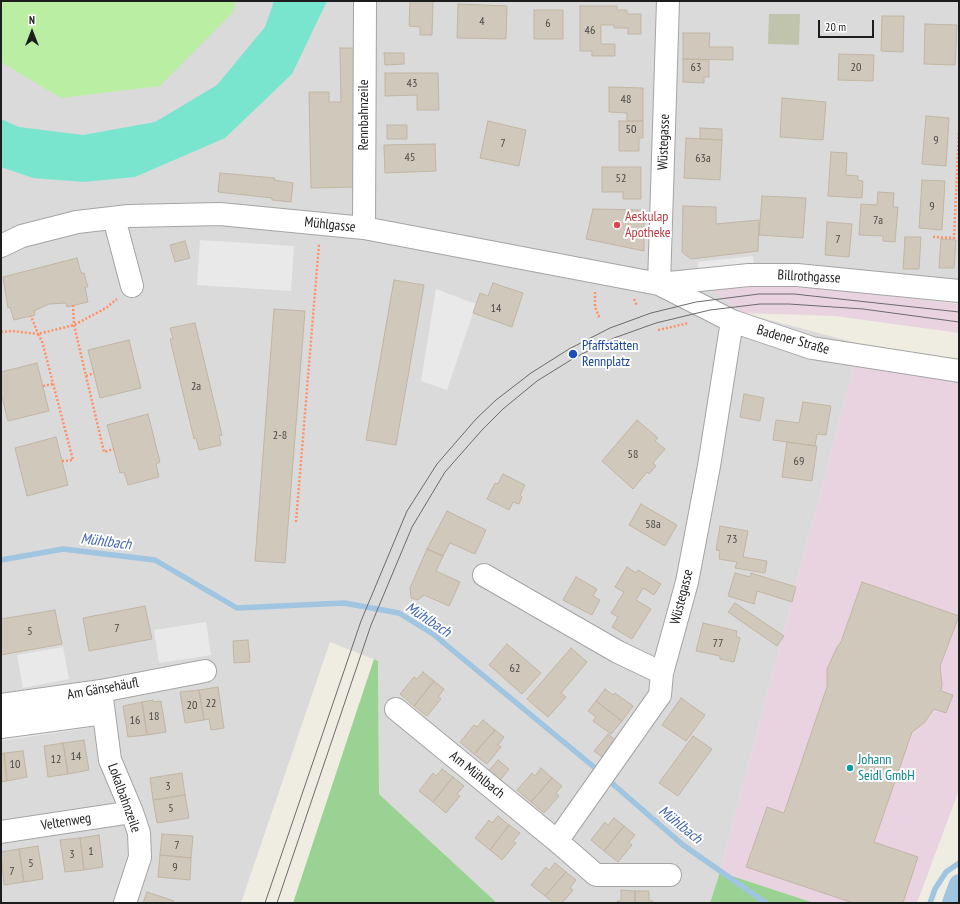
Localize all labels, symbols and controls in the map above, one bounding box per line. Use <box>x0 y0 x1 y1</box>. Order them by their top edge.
north arrow <box>12 12 52 52</box>
scale bar <box>820 12 876 38</box>
text: N <box>29 13 35 27</box>
house number: 4 <box>479 15 485 29</box>
house number: 6 <box>545 17 551 31</box>
text: 20 m <box>825 19 846 34</box>
house number: 46 <box>585 24 595 38</box>
house number: 63 <box>691 61 701 75</box>
house number: 20 <box>851 61 861 75</box>
house number: 43 <box>407 77 417 91</box>
street label: Rennbahnzeile <box>356 80 372 150</box>
house number: 48 <box>621 93 631 107</box>
street label: Wüstegasse <box>655 114 673 170</box>
house number: 50 <box>626 123 636 137</box>
house number: 9 <box>933 134 939 148</box>
house number: 7 <box>500 137 506 151</box>
house number: 45 <box>405 151 415 165</box>
house number: 63a <box>695 152 711 166</box>
house number: 52 <box>616 172 626 186</box>
house number: 9 <box>929 200 935 214</box>
place label: Aeskulap Apotheke <box>625 209 671 242</box>
street label: Mühlgasse <box>304 214 356 236</box>
house number: 7a <box>873 214 883 228</box>
marker: Aeskulap Apotheke <box>612 220 622 230</box>
house number: 7 <box>835 233 841 247</box>
street label: Billrothgasse <box>777 267 841 287</box>
house number: 14 <box>491 302 501 316</box>
street label: Badener Straße <box>755 322 831 358</box>
place label: Pfaffstätten Rennplatz <box>582 338 638 370</box>
marker: Pfaffstätten Rennplatz <box>567 348 579 360</box>
house number: 2a <box>191 380 201 394</box>
house number: 2-8 <box>273 429 287 443</box>
house number: 58 <box>628 448 638 462</box>
house number: 69 <box>794 455 804 469</box>
house number: 58a <box>645 518 661 532</box>
water label: Mühlbach <box>80 530 132 554</box>
house number: 73 <box>727 533 737 547</box>
street label: Wüstegasse <box>667 568 697 626</box>
water label: Mühlbach <box>402 599 454 641</box>
house number: 7 <box>114 622 120 636</box>
house number: 5 <box>27 625 33 639</box>
house number: 77 <box>713 637 723 651</box>
house number: 62 <box>510 662 520 676</box>
street label: Am Gänsehäufl <box>66 674 140 704</box>
house number: 22 <box>206 697 216 711</box>
house number: 20 <box>187 699 197 713</box>
house number: 18 <box>149 710 159 724</box>
house number: 16 <box>130 714 140 728</box>
street label: Am Mühlbach <box>446 748 508 802</box>
house number: 14 <box>71 750 81 764</box>
place label: Johann Seidl GmbH <box>858 752 915 784</box>
house number: 12 <box>51 753 61 767</box>
house number: 10 <box>10 758 20 772</box>
street label: Lokalbahnzeile <box>104 761 144 835</box>
marker: Johann Seidl GmbH <box>845 763 855 773</box>
house number: 3 <box>165 780 171 794</box>
house number: 5 <box>168 802 174 816</box>
water label: Mühlbach <box>655 802 705 848</box>
street label: Veltenweg <box>40 810 92 834</box>
house number: 7 <box>174 839 180 853</box>
house number: 1 <box>88 845 94 859</box>
house number: 3 <box>69 848 75 862</box>
house number: 5 <box>28 857 34 871</box>
house number: 9 <box>172 861 178 875</box>
house number: 7 <box>9 865 15 879</box>

